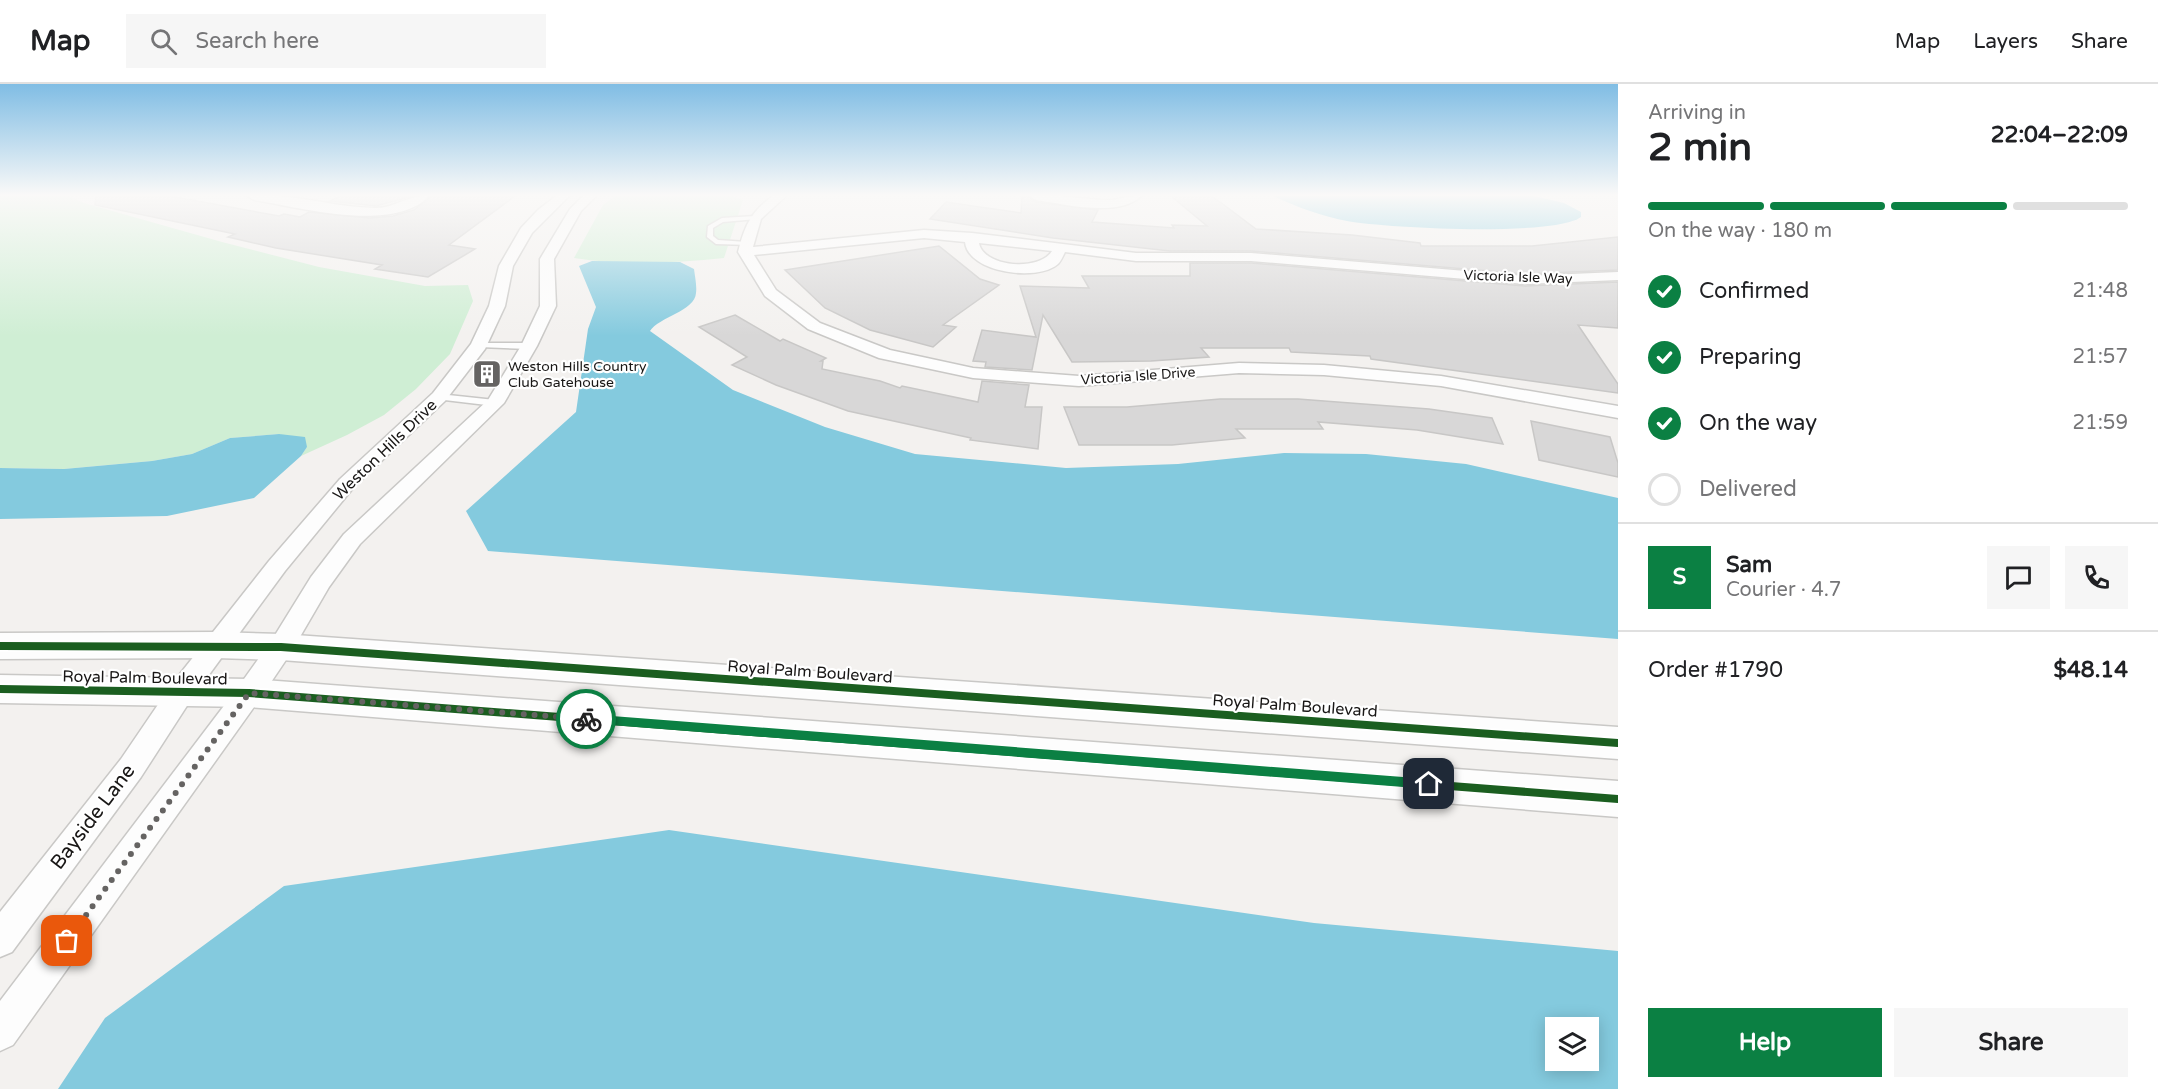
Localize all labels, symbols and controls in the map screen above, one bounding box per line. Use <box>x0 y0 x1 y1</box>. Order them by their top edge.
search box <box>126 14 546 68</box>
text: Map <box>30 24 90 58</box>
icon: search <box>147 25 180 58</box>
text: Search here <box>195 28 319 54</box>
text: Map <box>1895 29 1940 54</box>
text: Layers <box>1973 29 2038 54</box>
text: Share <box>2071 29 2128 54</box>
text: Arriving in <box>1648 101 1746 125</box>
text: 22:04–22:09 <box>1991 122 2128 148</box>
text: 2 min <box>1648 124 1752 171</box>
text: On the way · 180 m <box>1648 219 1832 243</box>
street label: Victoria Isle Way <box>1463 267 1573 287</box>
icon: check <box>1648 275 1681 308</box>
text: Confirmed <box>1699 278 1809 304</box>
text: 21:48 <box>2073 279 2128 303</box>
icon: check <box>1648 341 1681 374</box>
text: Preparing <box>1699 344 1802 370</box>
text: 21:57 <box>2073 345 2128 369</box>
building icon: Weston Hills Country Club Gatehouse <box>471 358 503 390</box>
place label: Weston Hills Country Club Gatehouse <box>508 358 647 391</box>
street label: Victoria Isle Drive <box>1080 364 1196 388</box>
street label: Weston Hills Drive <box>329 395 441 505</box>
icon: check <box>1648 407 1681 440</box>
text: On the way <box>1699 410 1817 436</box>
text: 21:59 <box>2073 411 2128 435</box>
text: Delivered <box>1699 476 1797 502</box>
button: chat <box>1987 546 2050 609</box>
button: phone <box>2065 546 2128 609</box>
text: Sam <box>1726 552 1772 578</box>
text: S <box>1673 564 1686 590</box>
text: Courier · 4.7 <box>1726 578 1841 602</box>
street label: Royal Palm Boulevard <box>727 656 893 688</box>
text: Order #1790 <box>1648 657 1783 683</box>
text: $48.14 <box>2053 657 2128 683</box>
street label: Royal Palm Boulevard <box>62 667 228 689</box>
courier <box>556 689 616 749</box>
street label: Royal Palm Boulevard <box>1212 690 1378 722</box>
icon: bike <box>570 703 603 736</box>
pin <box>1403 758 1454 809</box>
street label: Bayside Lane <box>46 760 140 874</box>
icon: home <box>1412 767 1445 800</box>
pin <box>41 915 92 966</box>
icon: bag <box>50 924 83 957</box>
button: Help <box>1648 1008 1882 1077</box>
button: Share <box>1894 1008 2128 1077</box>
map controls <box>1545 1017 1599 1071</box>
button: layers <box>1545 1017 1599 1071</box>

